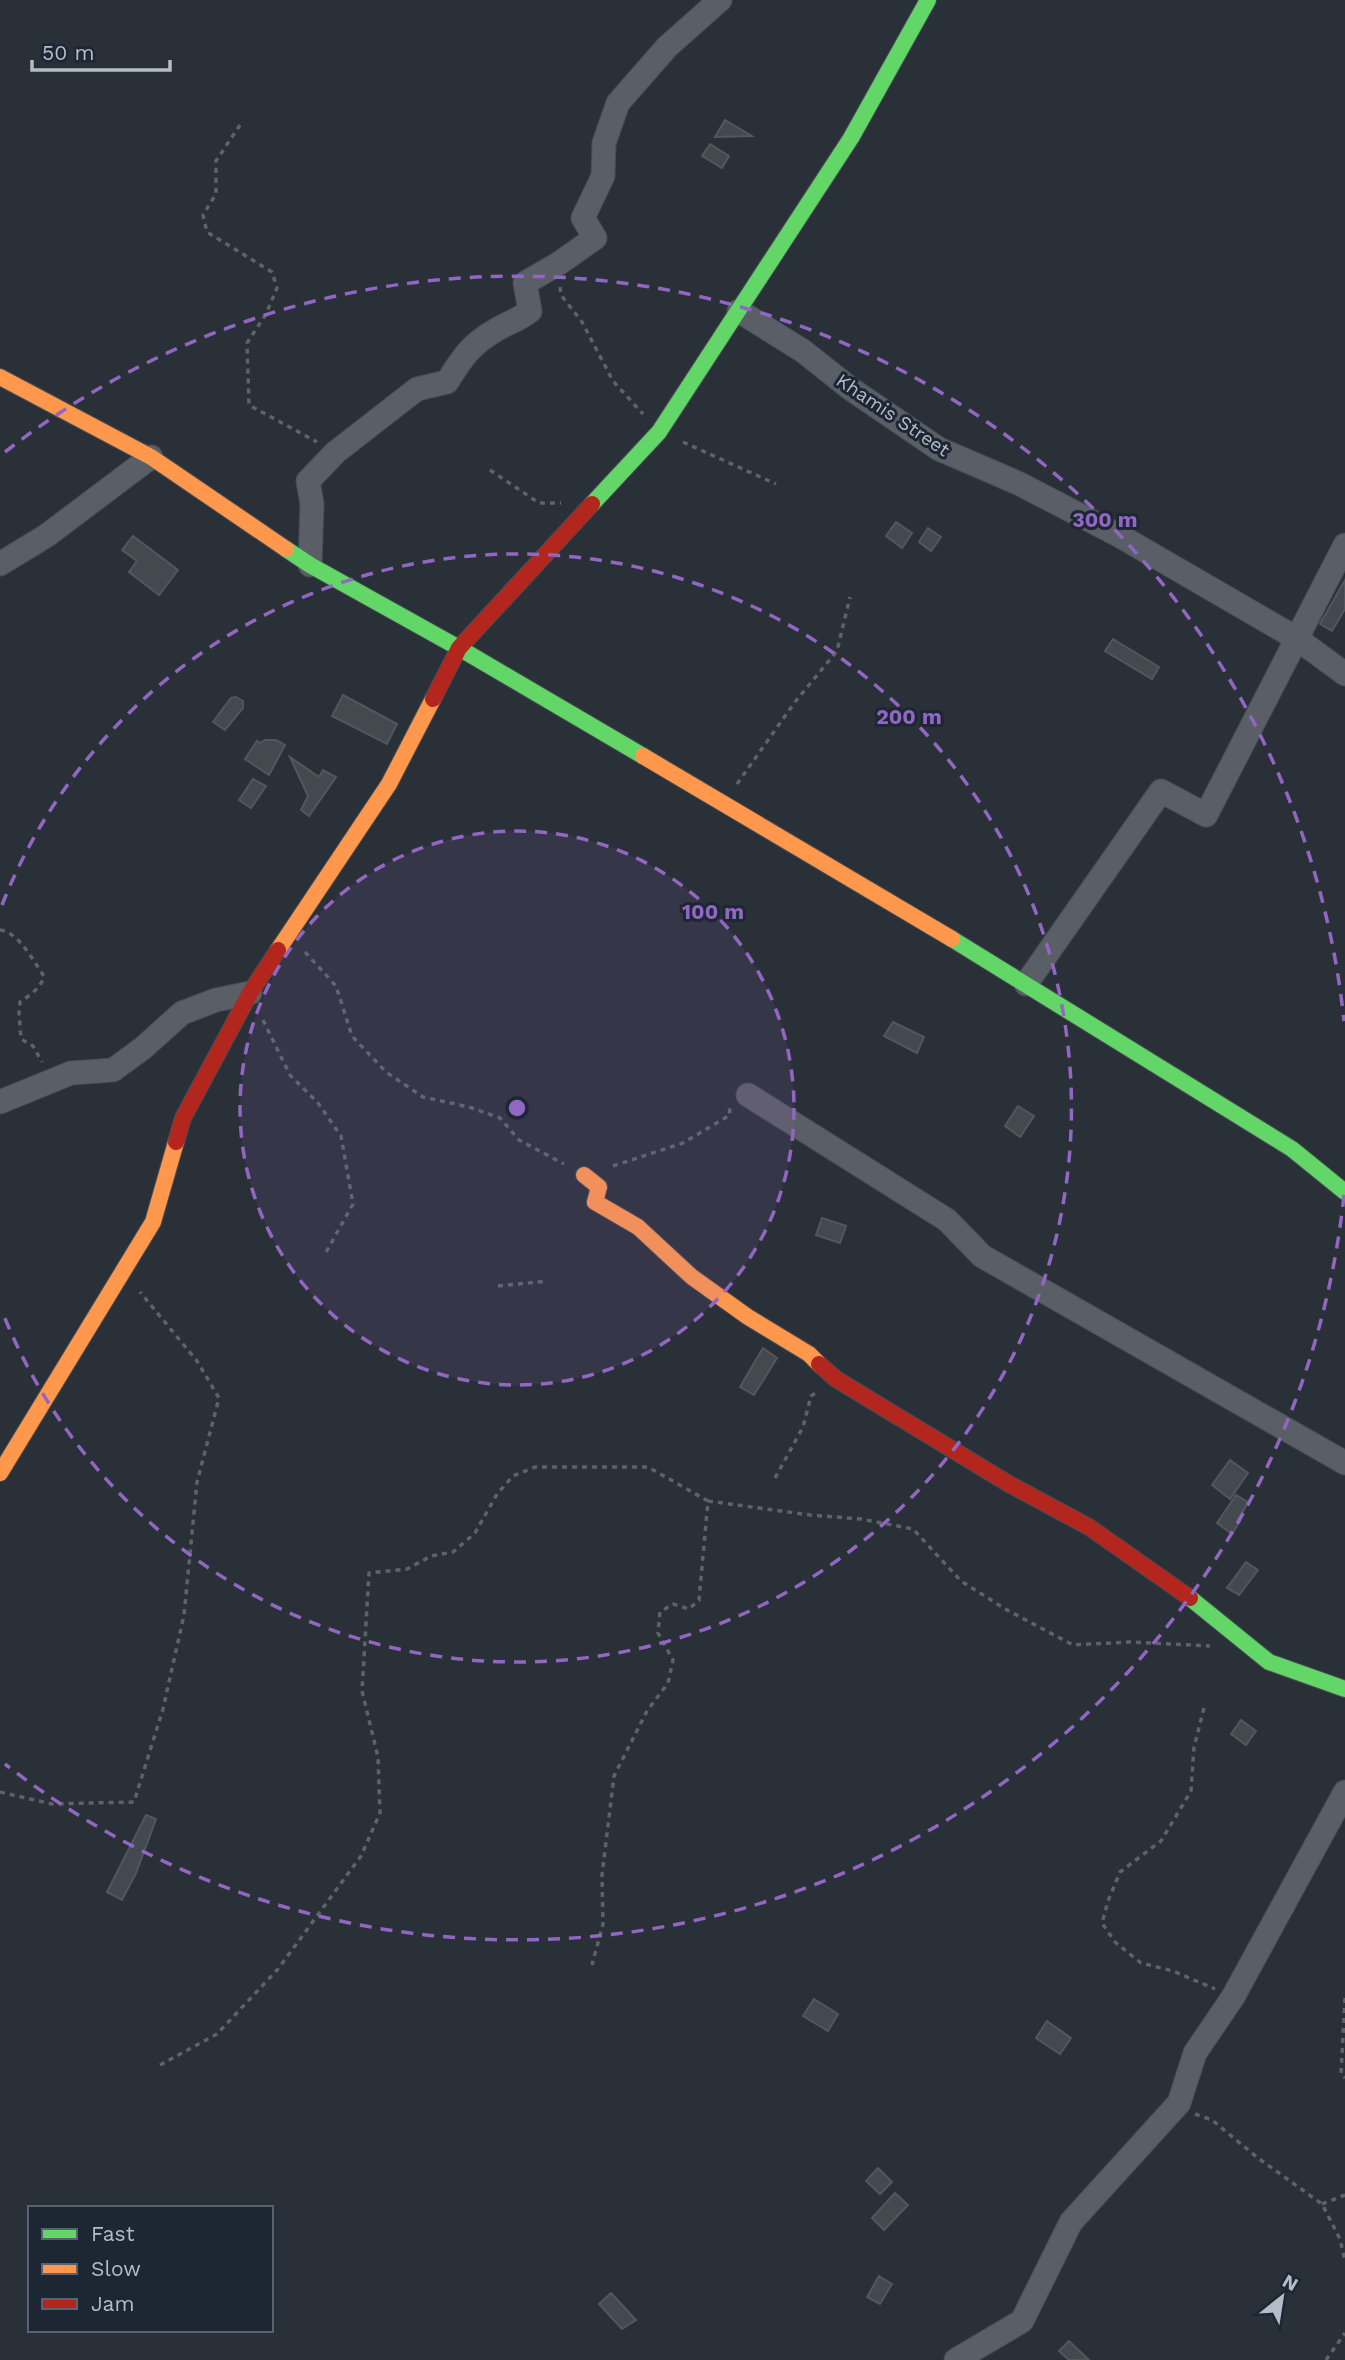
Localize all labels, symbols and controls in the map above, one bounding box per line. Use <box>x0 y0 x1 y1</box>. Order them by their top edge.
scale bar <box>32 28 170 72</box>
text: 50 m <box>42 40 94 65</box>
street label: Khamis Street <box>832 369 954 461</box>
text: 300 m <box>1072 507 1138 532</box>
text: 200 m <box>876 704 942 729</box>
text: 100 m <box>682 899 744 924</box>
centre of rings <box>505 1096 529 1120</box>
legend <box>28 2206 273 2332</box>
text: Fast <box>91 2221 135 2246</box>
text: Slow <box>91 2256 141 2281</box>
north arrow <box>1247 2262 1317 2332</box>
text: N <box>1278 2269 1302 2296</box>
text: Jam <box>91 2291 134 2316</box>

